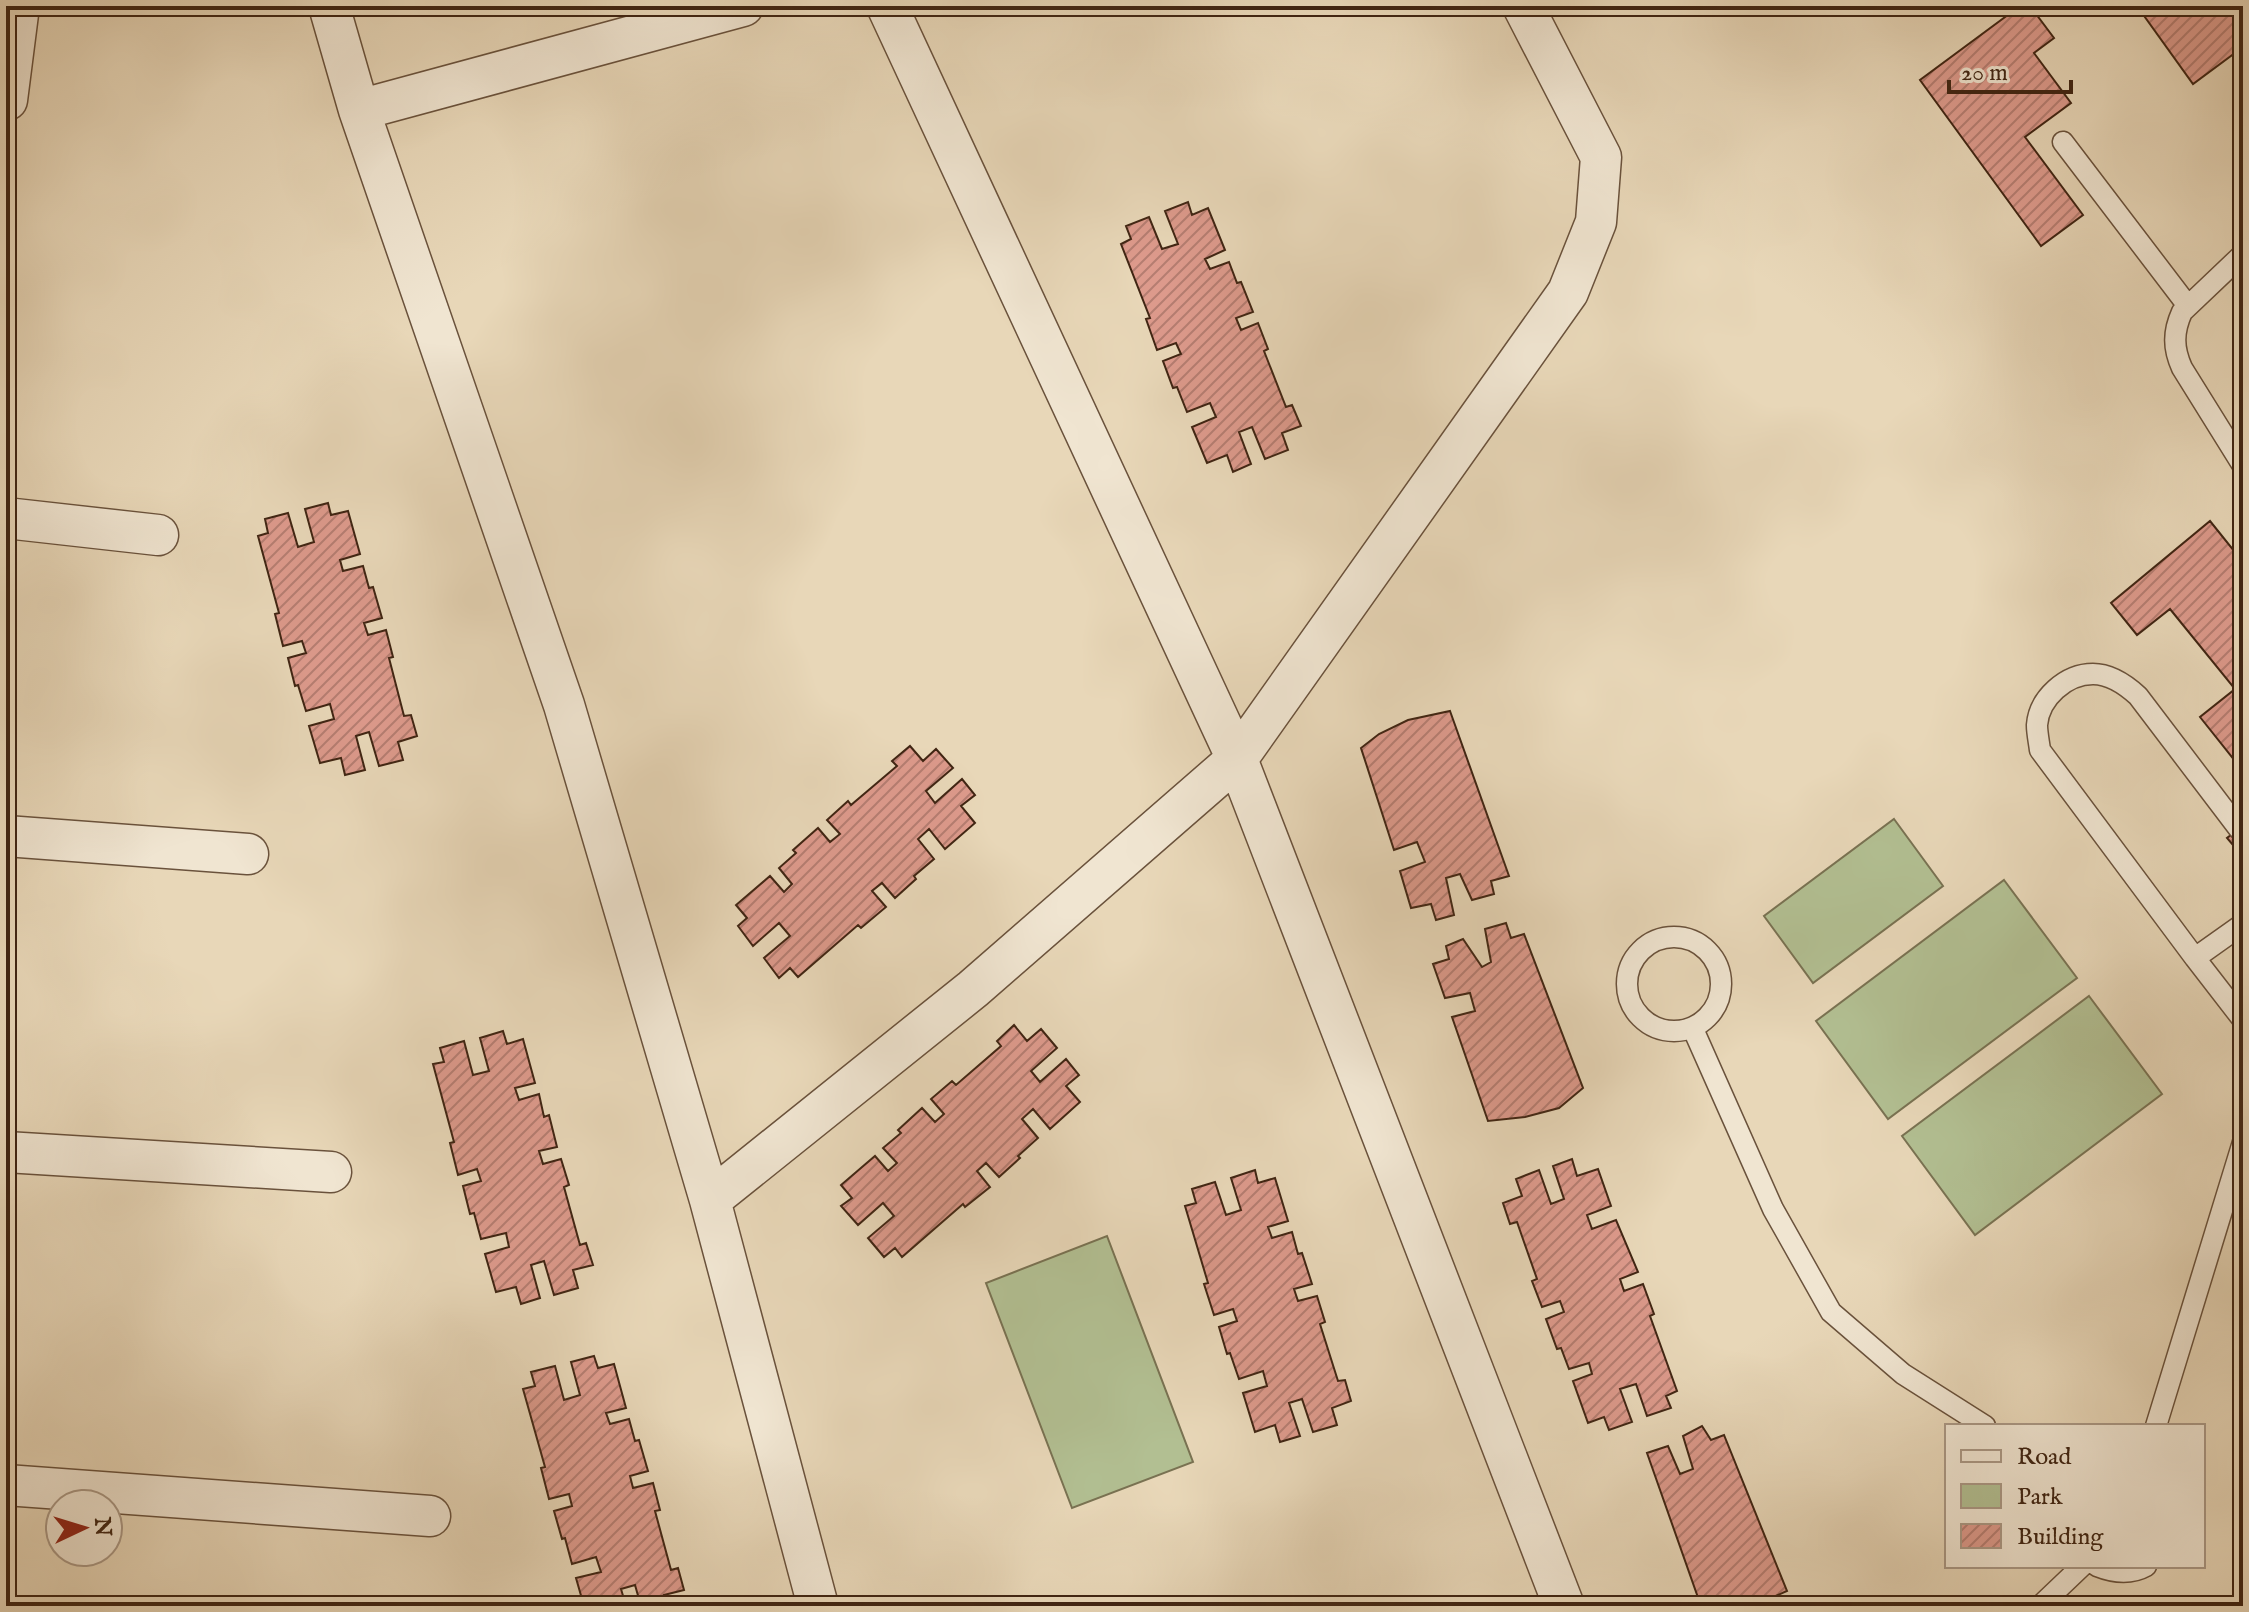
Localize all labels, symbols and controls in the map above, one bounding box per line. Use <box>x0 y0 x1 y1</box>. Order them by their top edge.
scale bar <box>1949 44 2071 94</box>
text: 20 m <box>1961 58 2008 89</box>
legend <box>1945 1424 2205 1568</box>
text: Road <box>2017 1442 2071 1473</box>
text: Park <box>2017 1482 2063 1513</box>
north arrow <box>44 1488 124 1568</box>
text: N <box>87 1515 117 1537</box>
text: Building <box>2017 1522 2104 1553</box>

